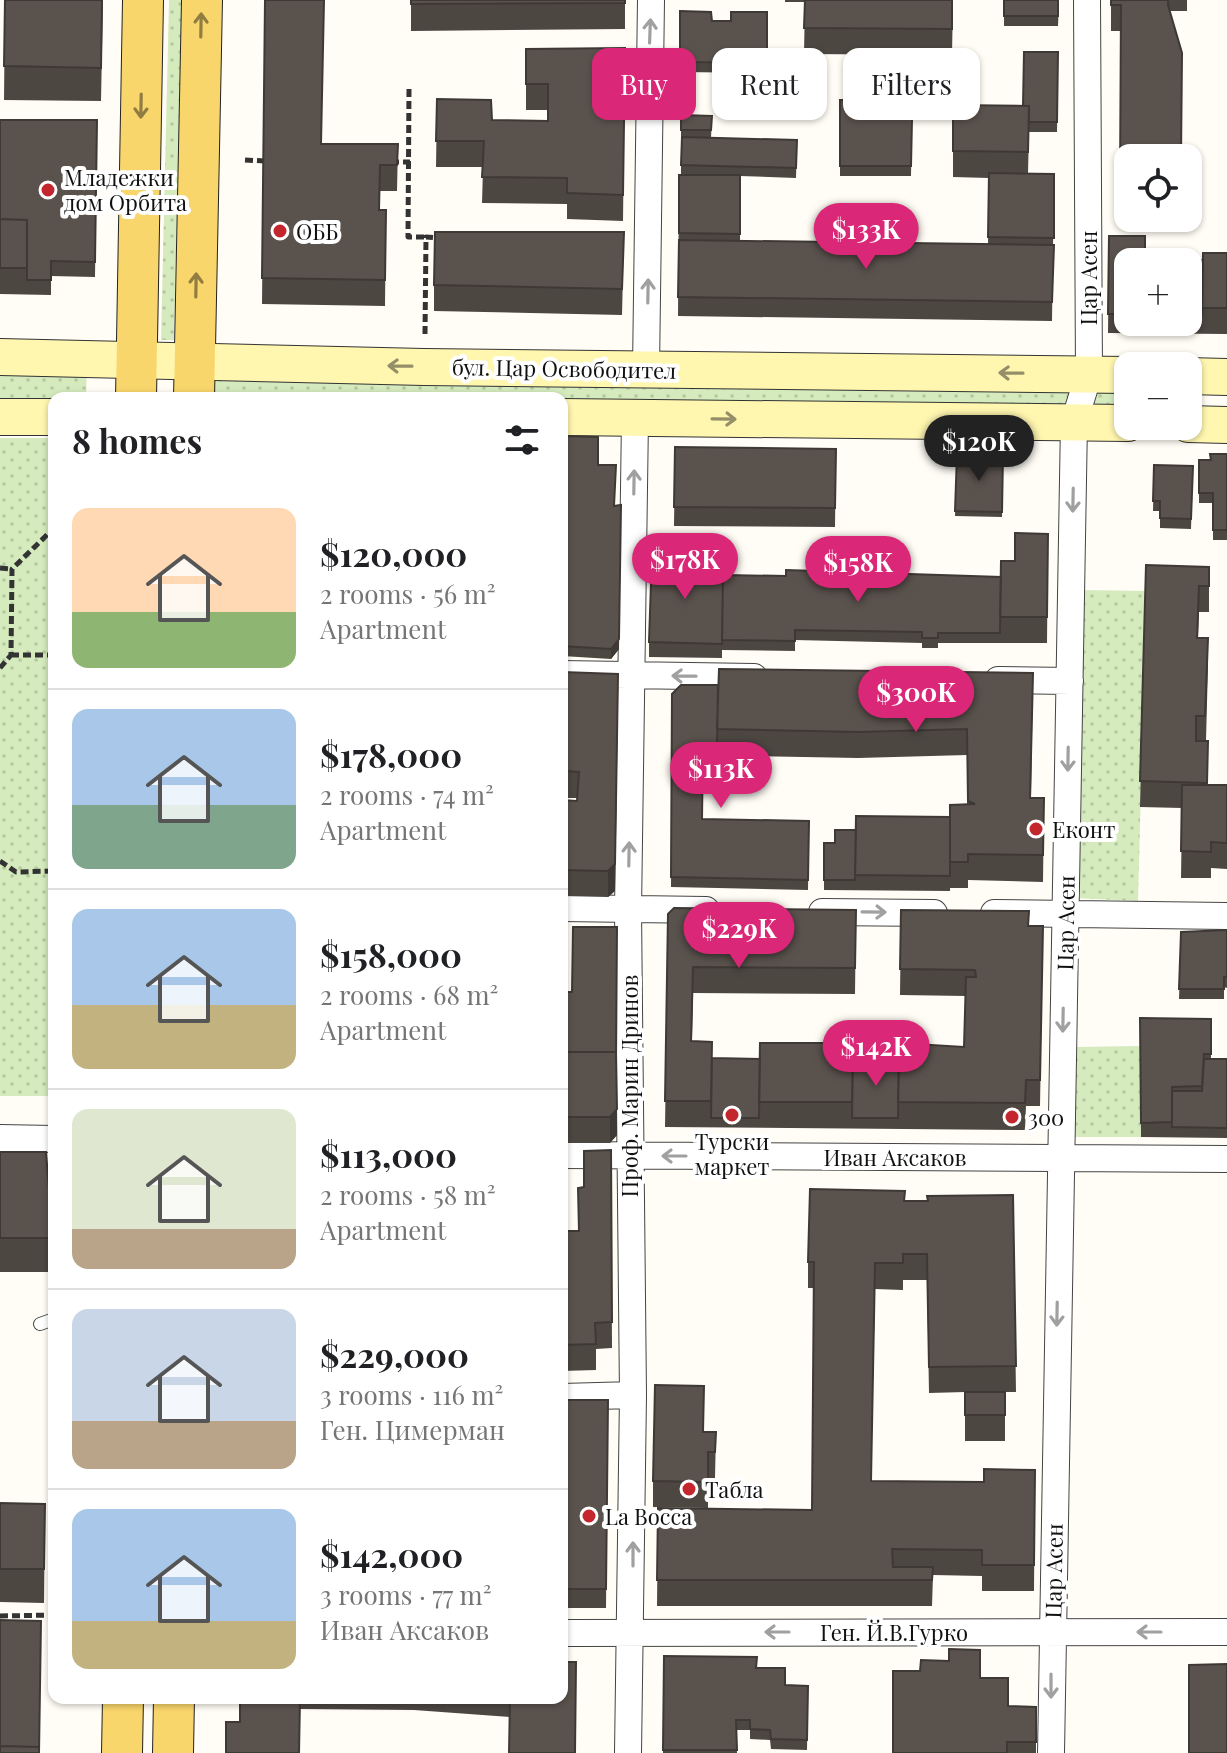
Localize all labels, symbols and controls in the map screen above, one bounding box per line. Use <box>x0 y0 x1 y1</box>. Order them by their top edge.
one-way arrow <box>194 12 209 39</box>
one-way arrow <box>642 18 657 45</box>
chip: Buy <box>592 48 696 120</box>
chip: Rent <box>712 48 827 120</box>
chip: Filters <box>843 48 980 120</box>
one-way arrow <box>133 92 149 119</box>
map controls <box>1114 144 1202 440</box>
button: locate <box>1114 144 1202 232</box>
place label: Младежки дом Орбита <box>64 162 187 217</box>
marker: Младежки дом Орбита <box>39 181 57 199</box>
pin: $133K <box>810 203 922 271</box>
text: $133K <box>832 211 900 246</box>
place label: ОББ <box>296 216 338 246</box>
marker: ОББ <box>271 222 289 240</box>
street label: Цар Асен <box>1073 231 1103 325</box>
button: + <box>1114 248 1202 336</box>
one-way arrow <box>189 272 204 299</box>
one-way arrow <box>640 278 656 305</box>
street label: бул. Цар Освободител <box>451 351 677 385</box>
button: − <box>1114 352 1202 440</box>
one-way arrow <box>387 359 414 374</box>
one-way arrow <box>998 365 1025 381</box>
one-way arrow <box>710 411 737 427</box>
pin: $120K <box>923 415 1035 483</box>
text: 8 homes <box>72 417 202 463</box>
icon: filters <box>500 418 544 462</box>
text: $120K <box>942 423 1016 458</box>
one-way arrow <box>627 469 642 496</box>
one-way arrow <box>1065 486 1080 513</box>
text: $120,000 <box>320 530 467 576</box>
pin: $178K <box>629 533 741 601</box>
pin: $158K <box>802 536 914 604</box>
icon: home <box>136 540 232 636</box>
text: $178K <box>650 541 720 576</box>
text: $158K <box>823 544 893 579</box>
text: 2 rooms · 56 m² <box>320 576 496 611</box>
text: Apartment <box>320 611 446 646</box>
pin: $300K <box>860 666 972 734</box>
one-way arrow <box>671 668 698 684</box>
text: $300K <box>876 674 956 709</box>
text: $178,000 <box>320 731 462 777</box>
icon: home <box>136 741 232 837</box>
pin: $113K <box>665 742 777 810</box>
one-way arrow <box>1061 745 1076 772</box>
text: $113K <box>688 750 754 785</box>
text: 2 rooms · 74 m² <box>320 777 494 812</box>
text: Apartment <box>320 812 446 847</box>
place label: Еконт <box>1052 814 1115 844</box>
marker: Еконт <box>1027 820 1045 838</box>
one-way arrow <box>621 841 637 868</box>
street label: Цар Асен <box>1049 875 1081 971</box>
pin: $229K <box>683 902 795 970</box>
one-way arrow <box>860 904 887 920</box>
text: $229K <box>701 910 777 945</box>
text: $158,000 <box>320 931 462 977</box>
icon: home <box>136 941 232 1037</box>
street label: Проф. Марин Дринов <box>614 974 644 1198</box>
text: 2 rooms · 68 m² <box>320 977 498 1012</box>
one-way arrow <box>1056 1006 1071 1033</box>
text: Apartment <box>320 1012 446 1047</box>
pin: $142K <box>820 1020 932 1088</box>
text: $142K <box>841 1028 911 1063</box>
place label: 300 <box>1028 1102 1064 1132</box>
marker: Турски маркет <box>723 1106 741 1124</box>
marker: 300 <box>1003 1108 1021 1126</box>
place label: Турски маркет <box>695 1126 770 1181</box>
text: $113,000 <box>320 1131 457 1177</box>
icon: home <box>136 1141 232 1237</box>
street label: Иван Аксаков <box>823 1142 967 1172</box>
one-way arrow <box>661 1148 688 1164</box>
text: 2 rooms · 58 m² <box>320 1177 496 1212</box>
text: Apartment <box>320 1212 446 1247</box>
one-way arrow <box>1049 1300 1065 1327</box>
text: $229,000 <box>320 1331 469 1377</box>
icon: home <box>136 1341 232 1437</box>
text: 3 rooms · 116 m² <box>320 1377 503 1412</box>
text: Ген. Цимерман <box>320 1412 505 1447</box>
place label: Табла <box>705 1474 764 1504</box>
marker: Табла <box>680 1480 698 1498</box>
place label: La Bocca <box>605 1501 692 1531</box>
marker: La Bocca <box>580 1507 598 1525</box>
street label: Цар Асен <box>1037 1523 1069 1619</box>
text: $142,000 <box>320 1531 463 1577</box>
icon: home <box>136 1541 232 1637</box>
one-way arrow <box>625 1541 641 1568</box>
text: 3 rooms · 77 m² <box>320 1577 491 1612</box>
text: Иван Аксаков <box>320 1612 489 1647</box>
street label: Ген. Й.В.Гурко <box>820 1617 968 1647</box>
one-way arrow <box>764 1624 791 1640</box>
one-way arrow <box>1136 1624 1163 1640</box>
one-way arrow <box>1043 1672 1059 1699</box>

